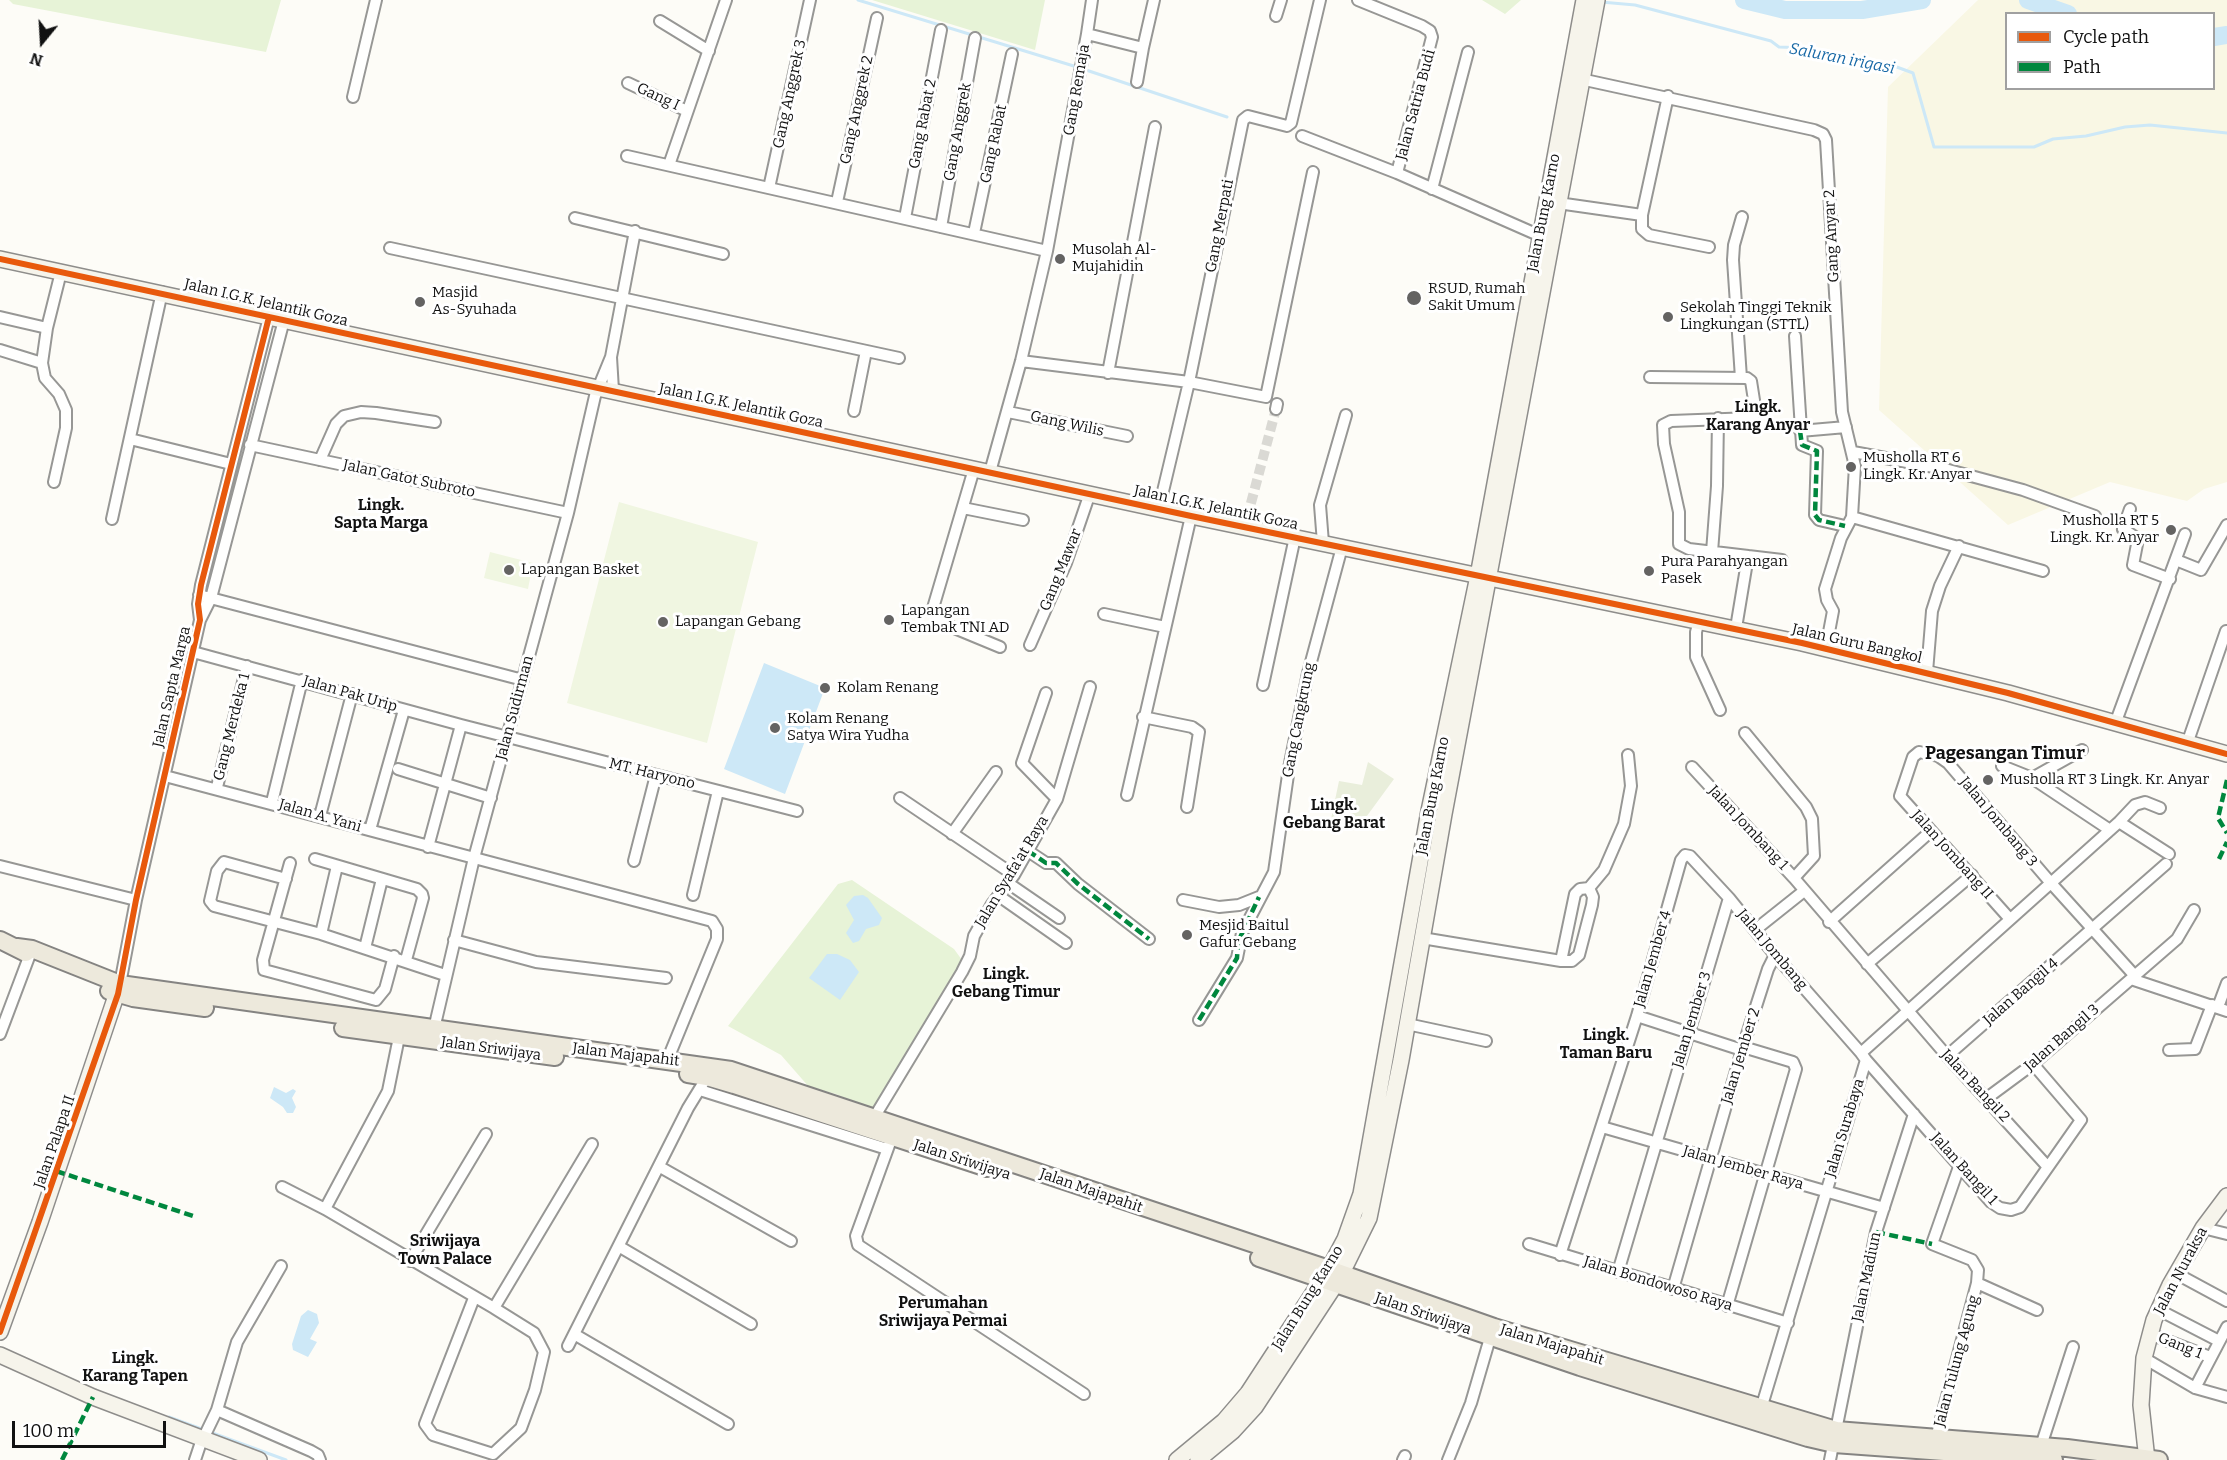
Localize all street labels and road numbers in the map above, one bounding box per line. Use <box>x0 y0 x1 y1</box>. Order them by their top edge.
street label: Gang Anggrek 3 <box>770 38 810 150</box>
street label: Gang Remaja <box>1060 43 1094 137</box>
street label: Jalan Satria Budi <box>1393 48 1439 162</box>
street label: Gang Anggrek 2 <box>837 54 877 166</box>
street label: Gang Rabat 2 <box>905 77 941 171</box>
street label: Gang I <box>634 79 682 115</box>
street label: Gang Anggrek <box>941 81 975 183</box>
street label: Gang Rabat <box>977 103 1011 185</box>
street label: Jalan Bung Karno <box>1524 152 1564 274</box>
street label: Gang Merpati <box>1202 178 1238 274</box>
street label: Gang Anyar 2 <box>1821 189 1843 283</box>
street label: Jalan I.G.K. Jelantik Goza <box>182 275 350 331</box>
street label: Jalan I.G.K. Jelantik Goza <box>657 380 825 432</box>
street label: Gang Wilis <box>1028 407 1106 441</box>
street label: Jalan Gatot Subroto <box>341 456 477 502</box>
street label: Jalan I.G.K. Jelantik Goza <box>1132 482 1300 534</box>
street label: Gang Mawar <box>1036 526 1086 614</box>
street label: Jalan Guru Bangkol <box>1790 620 1924 668</box>
street label: Jalan Sapta Marga <box>149 625 195 749</box>
street label: Jalan Sudirman <box>492 654 538 762</box>
street label: Gang Cangkrung <box>1279 661 1319 779</box>
street label: Gang Merdeka 1 <box>210 671 254 783</box>
street label: Jalan Pak Urip <box>301 672 399 716</box>
street label: Jalan Bung Karno <box>1413 735 1453 857</box>
street label: MT. Haryono <box>607 755 697 793</box>
street label: Jalan Jombang 3 <box>1955 773 2041 871</box>
street label: Jalan Jombang 1 <box>1704 782 1792 874</box>
street label: Jalan A. Yani <box>277 796 363 836</box>
street label: Jalan Jombang II <box>1907 807 1997 903</box>
street label: Jalan Syafa'at Raya <box>971 813 1053 931</box>
street label: Jalan Jombang <box>1733 906 1811 994</box>
street label: Jalan Jember 4 <box>1631 908 1675 1010</box>
street label: Jalan Bangil 4 <box>1980 955 2062 1029</box>
street label: Jalan Jember 3 <box>1669 970 1715 1070</box>
street label: Jalan Bangil 3 <box>2021 1001 2103 1075</box>
street label: Jalan Jember 2 <box>1718 1006 1764 1106</box>
street label: Jalan Sriwijaya <box>440 1033 542 1065</box>
street label: Jalan Majapahit <box>571 1040 681 1070</box>
street label: Jalan Bangil 2 <box>1937 1046 2013 1126</box>
street label: Jalan Surabaya <box>1821 1076 1869 1180</box>
street label: Jalan Palapa II <box>31 1093 79 1191</box>
street label: Jalan Bangil 1 <box>1927 1129 2001 1209</box>
street label: Jalan Sriwijaya <box>911 1136 1013 1184</box>
street label: Jalan Jember Raya <box>1681 1142 1805 1194</box>
street label: Jalan Majapahit <box>1037 1165 1145 1217</box>
street label: Jalan Nuraksa <box>2150 1224 2212 1318</box>
street label: Jalan Madiun <box>1849 1231 1885 1323</box>
street label: Jalan Bung Karno <box>1269 1242 1347 1354</box>
street label: Jalan Bondowoso Raya <box>1581 1253 1735 1315</box>
street label: Jalan Sriwijaya <box>1372 1289 1474 1339</box>
street label: Jalan Tulung Agung <box>1931 1293 1983 1429</box>
street label: Jalan Majapahit <box>1498 1321 1606 1369</box>
street label: Gang 1 <box>2155 1329 2205 1363</box>

